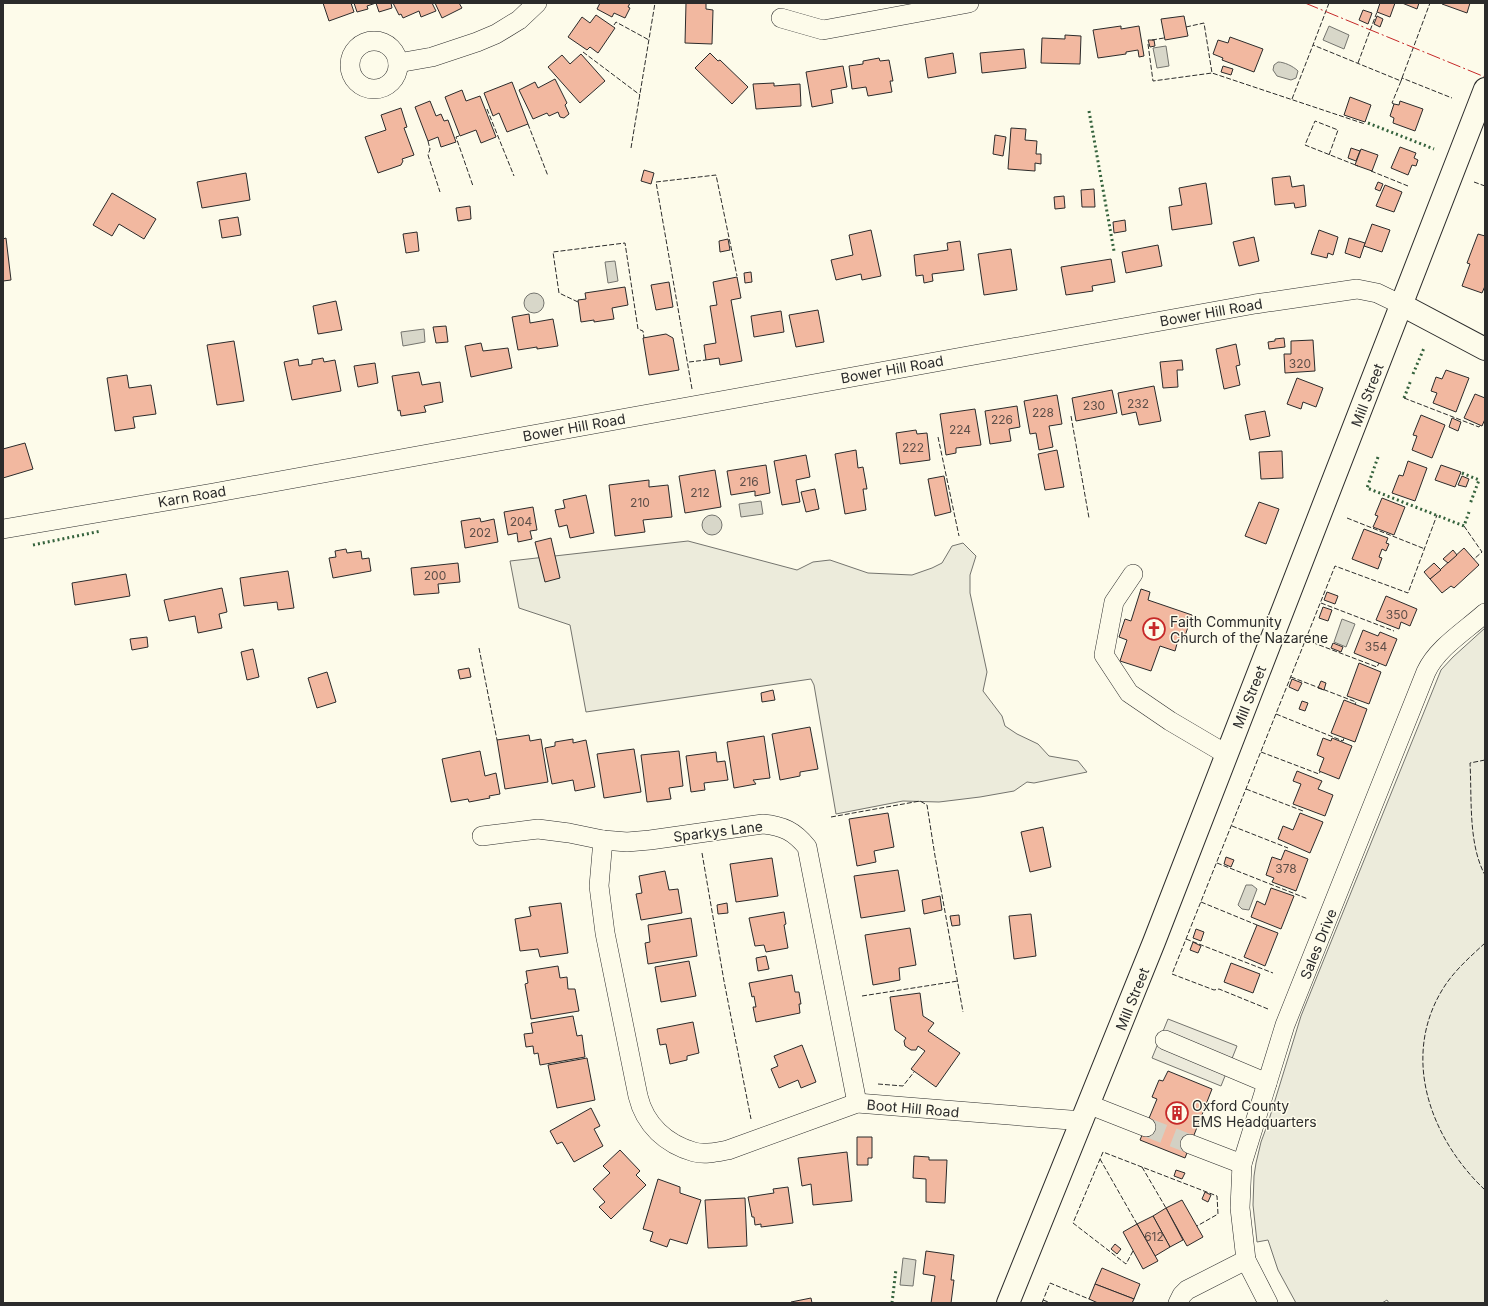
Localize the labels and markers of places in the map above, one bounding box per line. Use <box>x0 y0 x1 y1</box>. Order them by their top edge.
place label: Faith Community Church of the Nazarene <box>1170 613 1328 646</box>
church icon: Faith Community Church of the Nazarene <box>1141 616 1167 642</box>
place label: Oxford County EMS Headquarters <box>1192 1097 1317 1130</box>
building icon: Oxford County EMS Headquarters <box>1164 1100 1190 1126</box>

